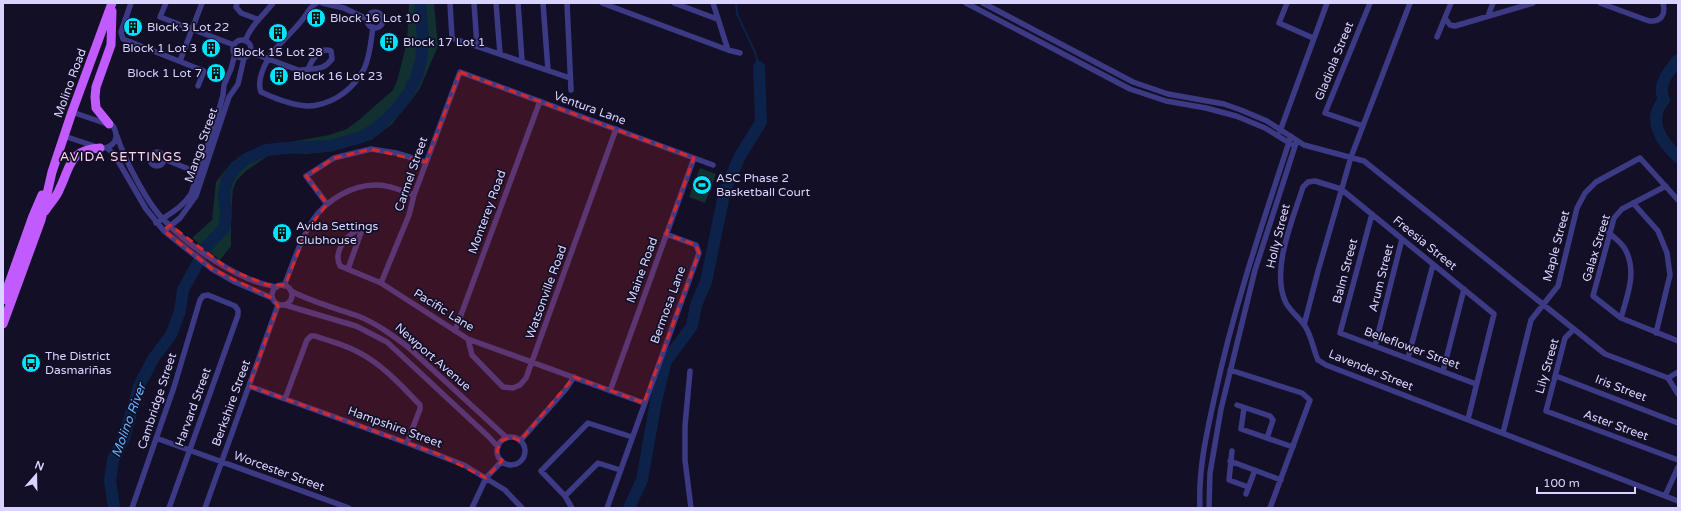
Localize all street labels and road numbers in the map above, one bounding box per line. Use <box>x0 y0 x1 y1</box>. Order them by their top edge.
street label: Gladiola Street <box>1312 19 1356 102</box>
street label: Molino Road <box>51 47 89 119</box>
street label: Ventura Lane <box>552 88 628 128</box>
street label: Mango Street <box>182 105 220 184</box>
street label: Carmel Street <box>392 135 430 213</box>
street label: Monterey Road <box>465 168 509 256</box>
street label: Holly Street <box>1263 202 1293 270</box>
street label: Maple Street <box>1540 208 1572 283</box>
street label: Galax Street <box>1579 212 1613 283</box>
street label: Freesia Street <box>1390 213 1460 273</box>
street label: Maine Road <box>624 235 660 305</box>
street label: Balm Street <box>1330 237 1360 305</box>
street label: Arum Street <box>1366 242 1396 313</box>
street label: Watsonville Road <box>523 243 569 341</box>
street label: Bermosa Lane <box>648 264 689 346</box>
street label: Pacific Lane <box>411 286 477 334</box>
street label: Newport Avenue <box>392 320 474 394</box>
street label: Belleflower Street <box>1362 324 1462 372</box>
street label: Lily Street <box>1532 336 1562 395</box>
street label: Lavender Street <box>1327 347 1416 394</box>
street label: Cambridge Street <box>135 351 179 451</box>
street label: Berkshire Street <box>209 358 253 448</box>
street label: Harvard Street <box>172 365 214 448</box>
street label: Iris Street <box>1593 372 1649 404</box>
street label: Hampshire Street <box>346 403 444 451</box>
street label: Aster Street <box>1582 407 1651 443</box>
street label: Worcester Street <box>232 448 327 494</box>

